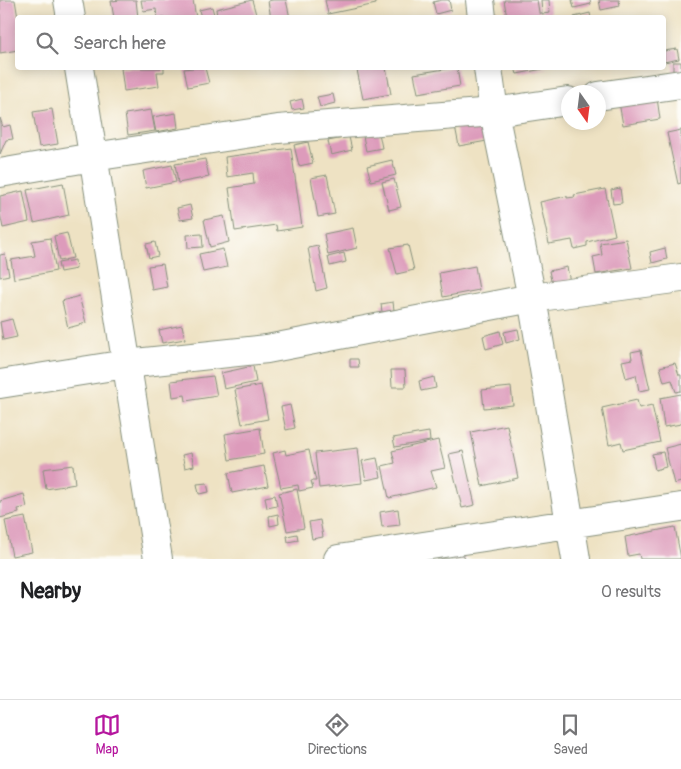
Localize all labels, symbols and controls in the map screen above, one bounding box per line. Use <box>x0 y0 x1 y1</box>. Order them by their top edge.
search box <box>15 15 666 70</box>
icon: search <box>33 29 61 57</box>
text: Search here <box>73 31 166 55</box>
north arrow <box>561 85 606 130</box>
text: Nearby <box>20 578 81 605</box>
text: 0 results <box>601 582 661 602</box>
tab: Map <box>93 711 121 758</box>
tab: Directions <box>307 711 367 758</box>
tab: Saved <box>553 711 588 758</box>

